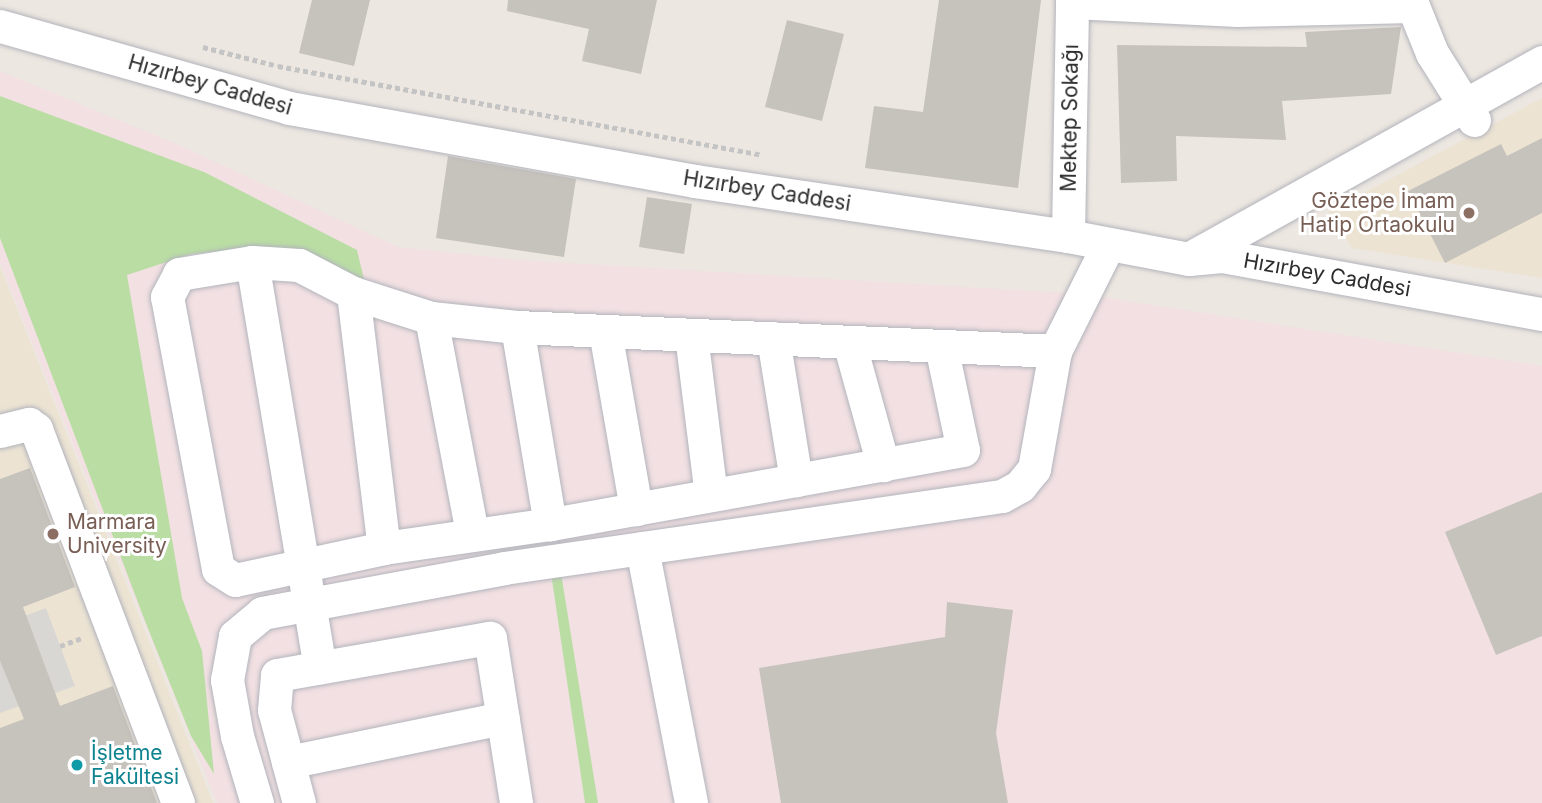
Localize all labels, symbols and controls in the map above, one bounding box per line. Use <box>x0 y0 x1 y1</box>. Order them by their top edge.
street label: Mektep Sokağı <box>1056 44 1084 192</box>
street label: Hızırbey Caddesi <box>125 50 295 120</box>
street label: Hızırbey Caddesi <box>681 165 853 217</box>
place label: Göztepe İmam Hatip Ortaokulu <box>1300 188 1455 238</box>
marker: Göztepe İmam Hatip Ortaokulu <box>1461 205 1477 221</box>
street label: Hızırbey Caddesi <box>1241 248 1413 302</box>
place label: Marmara University <box>67 509 167 559</box>
marker: Marmara University <box>45 526 61 542</box>
place label: İşletme Fakültesi <box>91 740 179 790</box>
marker: İşletme Fakültesi <box>69 757 85 773</box>

